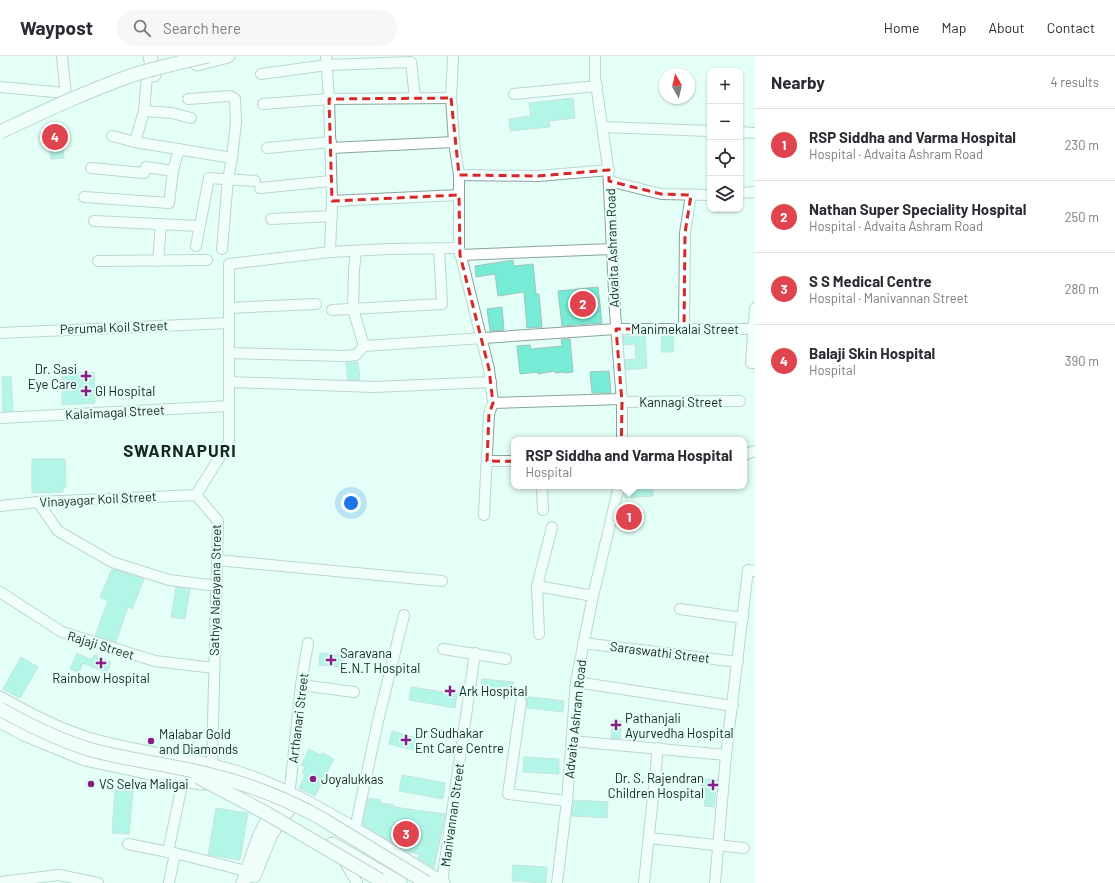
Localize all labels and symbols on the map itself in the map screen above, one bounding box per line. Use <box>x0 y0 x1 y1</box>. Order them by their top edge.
north arrow <box>659 68 695 104</box>
pin: 4 <box>42 122 68 152</box>
street label: Advaita Ashram Road <box>602 188 622 308</box>
pin: 2 <box>570 289 596 319</box>
street label: Perumal Koil Street <box>60 317 168 337</box>
street label: Manimekalai Street <box>631 321 739 337</box>
place label: Dr. Sasi Eye Care <box>28 361 77 392</box>
marker: Dr. Sasi Eye Care <box>80 370 92 382</box>
place label: Gl Hospital <box>95 383 155 399</box>
marker: Gl Hospital <box>80 385 92 397</box>
street label: Kannagi Street <box>639 394 723 410</box>
street label: Kalaimagal Street <box>65 401 165 423</box>
district label: SWARNAPURI <box>123 440 237 460</box>
street label: Vinayagar Koil Street <box>39 488 157 510</box>
your location <box>341 493 361 513</box>
pin: 1 <box>616 502 642 532</box>
street label: Sathya Narayana Street <box>206 524 224 656</box>
street label: Rajaji Street <box>66 627 136 663</box>
street label: Saraswathi Street <box>609 638 711 666</box>
place label: Saravana E.N.T Hospital <box>340 645 420 676</box>
marker: Saravana E.N.T Hospital <box>325 654 337 666</box>
marker: Rainbow Hospital <box>95 657 107 669</box>
street label: Advaita Ashram Road <box>561 659 589 779</box>
place label: Rainbow Hospital <box>52 670 150 686</box>
street label: Arthanari Street <box>285 672 311 764</box>
place label: Ark Hospital <box>459 683 527 699</box>
marker: Ark Hospital <box>444 685 456 697</box>
place label: Pathanjali Ayurvedha Hospital <box>625 710 734 741</box>
marker: Pathanjali Ayurvedha Hospital <box>610 719 622 731</box>
place label: Dr Sudhakar Ent Care Centre <box>415 725 504 756</box>
place label: Malabar Gold and Diamonds <box>159 726 238 757</box>
marker: Dr Sudhakar Ent Care Centre <box>400 734 412 746</box>
marker: Malabar Gold and Diamonds <box>146 736 156 746</box>
street label: Manivannan Street <box>437 762 467 868</box>
place label: Dr. S. Rajendran Children Hospital <box>608 770 704 801</box>
place label: Joyalukkas <box>321 771 384 787</box>
marker: Joyalukkas <box>308 774 318 784</box>
place label: VS Selva Maligai <box>99 776 189 792</box>
marker: VS Selva Maligai <box>86 779 96 789</box>
marker: Dr. S. Rajendran Children Hospital <box>707 779 719 791</box>
pin: 3 <box>393 819 419 849</box>

